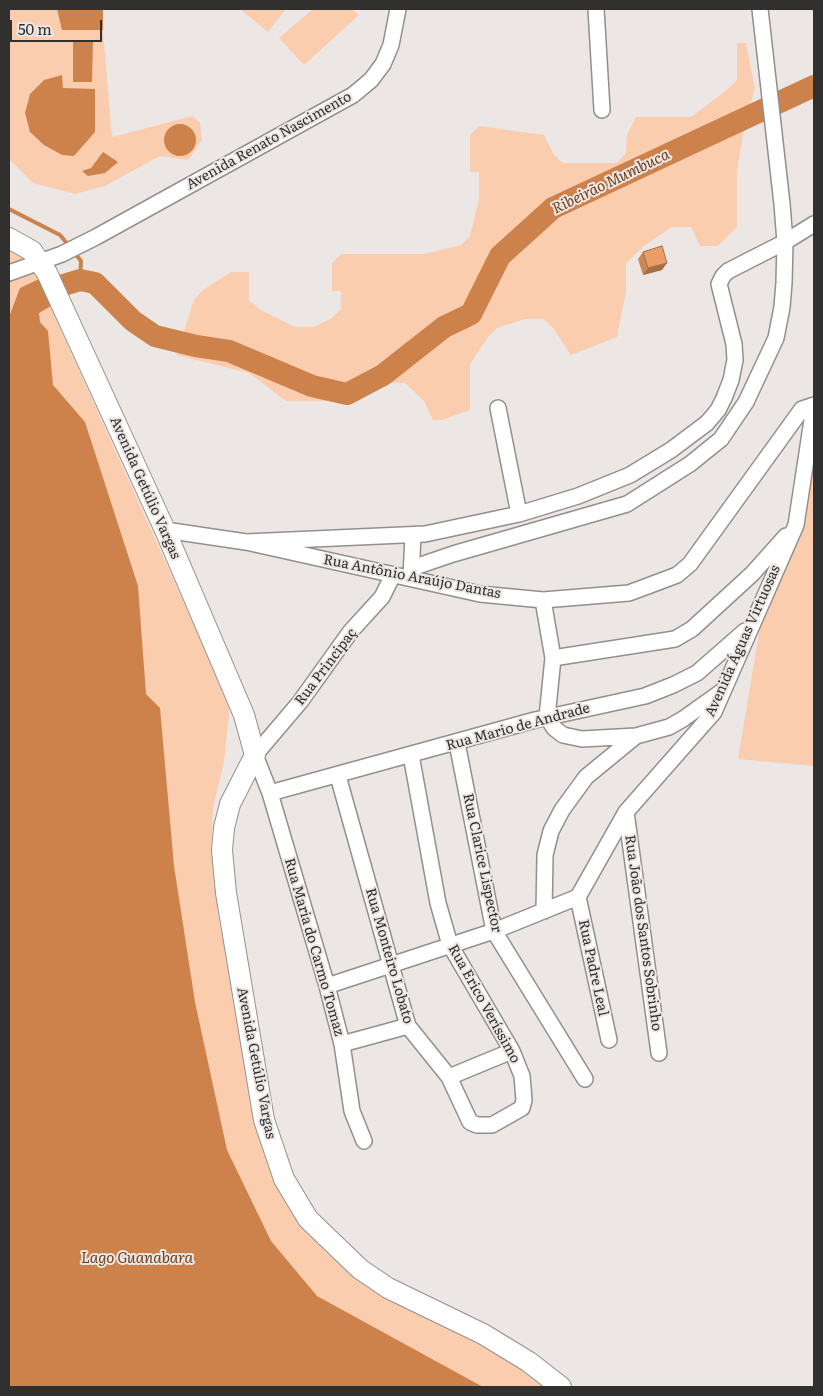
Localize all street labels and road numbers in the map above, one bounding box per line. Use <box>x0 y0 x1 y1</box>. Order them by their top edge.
street label: Avenida Renato Nascimento <box>183 88 355 194</box>
street label: Avenida Getúlio Vargas <box>106 414 184 562</box>
street label: Rua Antônio Araújo Dantas <box>322 552 502 602</box>
street label: Avenida Águas Virtuosas <box>702 563 784 719</box>
street label: Rua Principaç <box>291 625 361 709</box>
street label: Rua Mario de Andrade <box>444 700 592 754</box>
street label: Rua Clarice Lispector <box>459 792 505 934</box>
street label: Rua João dos Santos Sobrinho <box>621 834 665 1032</box>
street label: Rua Maria do Carmo Tomaz <box>280 856 348 1038</box>
street label: Rua Monteiro Lobato <box>362 886 416 1026</box>
street label: Rua Padre Leal <box>575 918 611 1018</box>
street label: Rua Erico Veríssimo <box>444 942 524 1066</box>
street label: Avenida Getúlio Vargas <box>233 986 279 1140</box>

